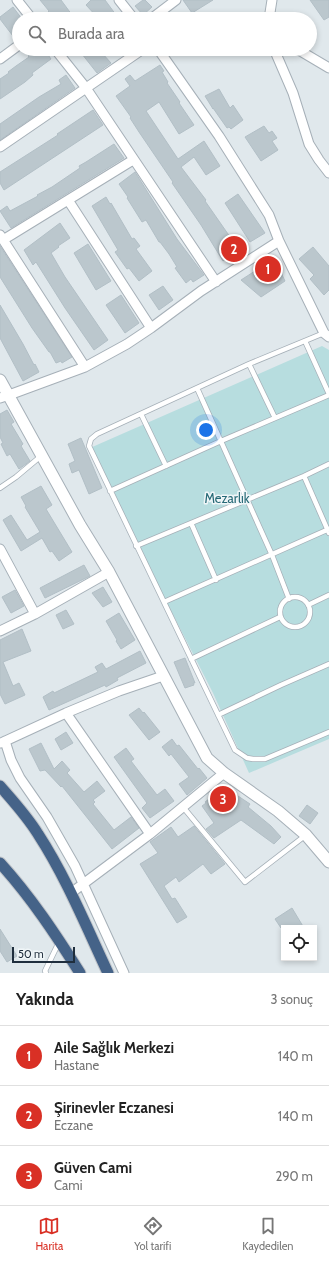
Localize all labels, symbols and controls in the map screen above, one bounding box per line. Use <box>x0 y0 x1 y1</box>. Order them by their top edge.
search box <box>12 12 317 56</box>
icon: search <box>26 23 48 45</box>
text: Burada ara <box>58 25 125 43</box>
pin: 2 <box>221 234 247 264</box>
pin: 1 <box>255 254 281 284</box>
your location <box>196 420 216 440</box>
park label: Mezarlık <box>204 490 250 506</box>
pin: 3 <box>210 784 236 814</box>
map controls <box>281 925 317 961</box>
button: locate <box>281 925 317 961</box>
scale bar <box>12 945 75 964</box>
text: 50 m <box>18 947 44 961</box>
text: Yakında <box>16 989 74 1009</box>
text: 3 sonuç <box>271 991 313 1007</box>
text: Aile Sağlık Merkezi <box>54 1039 174 1057</box>
text: 1 <box>27 1048 31 1064</box>
text: 140 m <box>278 1048 313 1064</box>
text: Hastane <box>54 1057 99 1073</box>
text: Şirinevler Eczanesi <box>54 1099 174 1117</box>
text: 2 <box>26 1108 32 1124</box>
text: 140 m <box>278 1108 313 1124</box>
text: Eczane <box>54 1117 93 1133</box>
text: Güven Cami <box>54 1159 132 1177</box>
text: 3 <box>25 1168 33 1184</box>
text: 290 m <box>275 1168 313 1184</box>
text: Cami <box>54 1177 82 1193</box>
tab: Harita <box>35 1215 63 1253</box>
tab: Yol tarifi <box>134 1215 171 1253</box>
tab: Kaydedilen <box>242 1215 294 1253</box>

